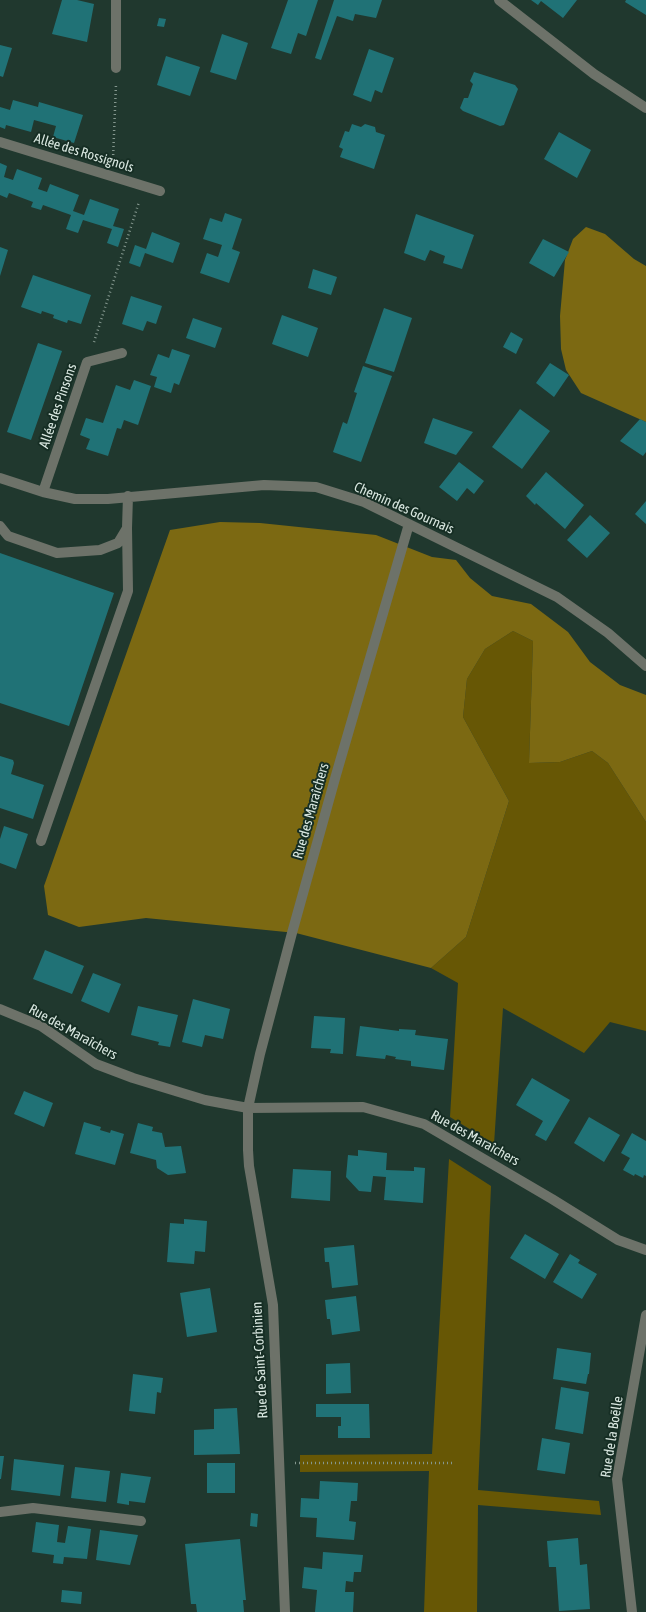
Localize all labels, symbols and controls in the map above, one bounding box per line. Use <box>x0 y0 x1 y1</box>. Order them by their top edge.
street label: Allée des Rossignols <box>32 130 136 176</box>
street label: Allée des Pinsons <box>36 361 80 451</box>
street label: Chemin des Gournais <box>351 478 457 538</box>
street label: Rue des Maraîchers <box>289 761 333 861</box>
street label: Rue des Maraîchers <box>26 1001 120 1063</box>
street label: Rue des Maraîchers <box>428 1107 522 1169</box>
street label: Rue de Saint-Corbinien <box>249 1301 271 1419</box>
street label: Rue de la Boëlle <box>597 1395 627 1479</box>

